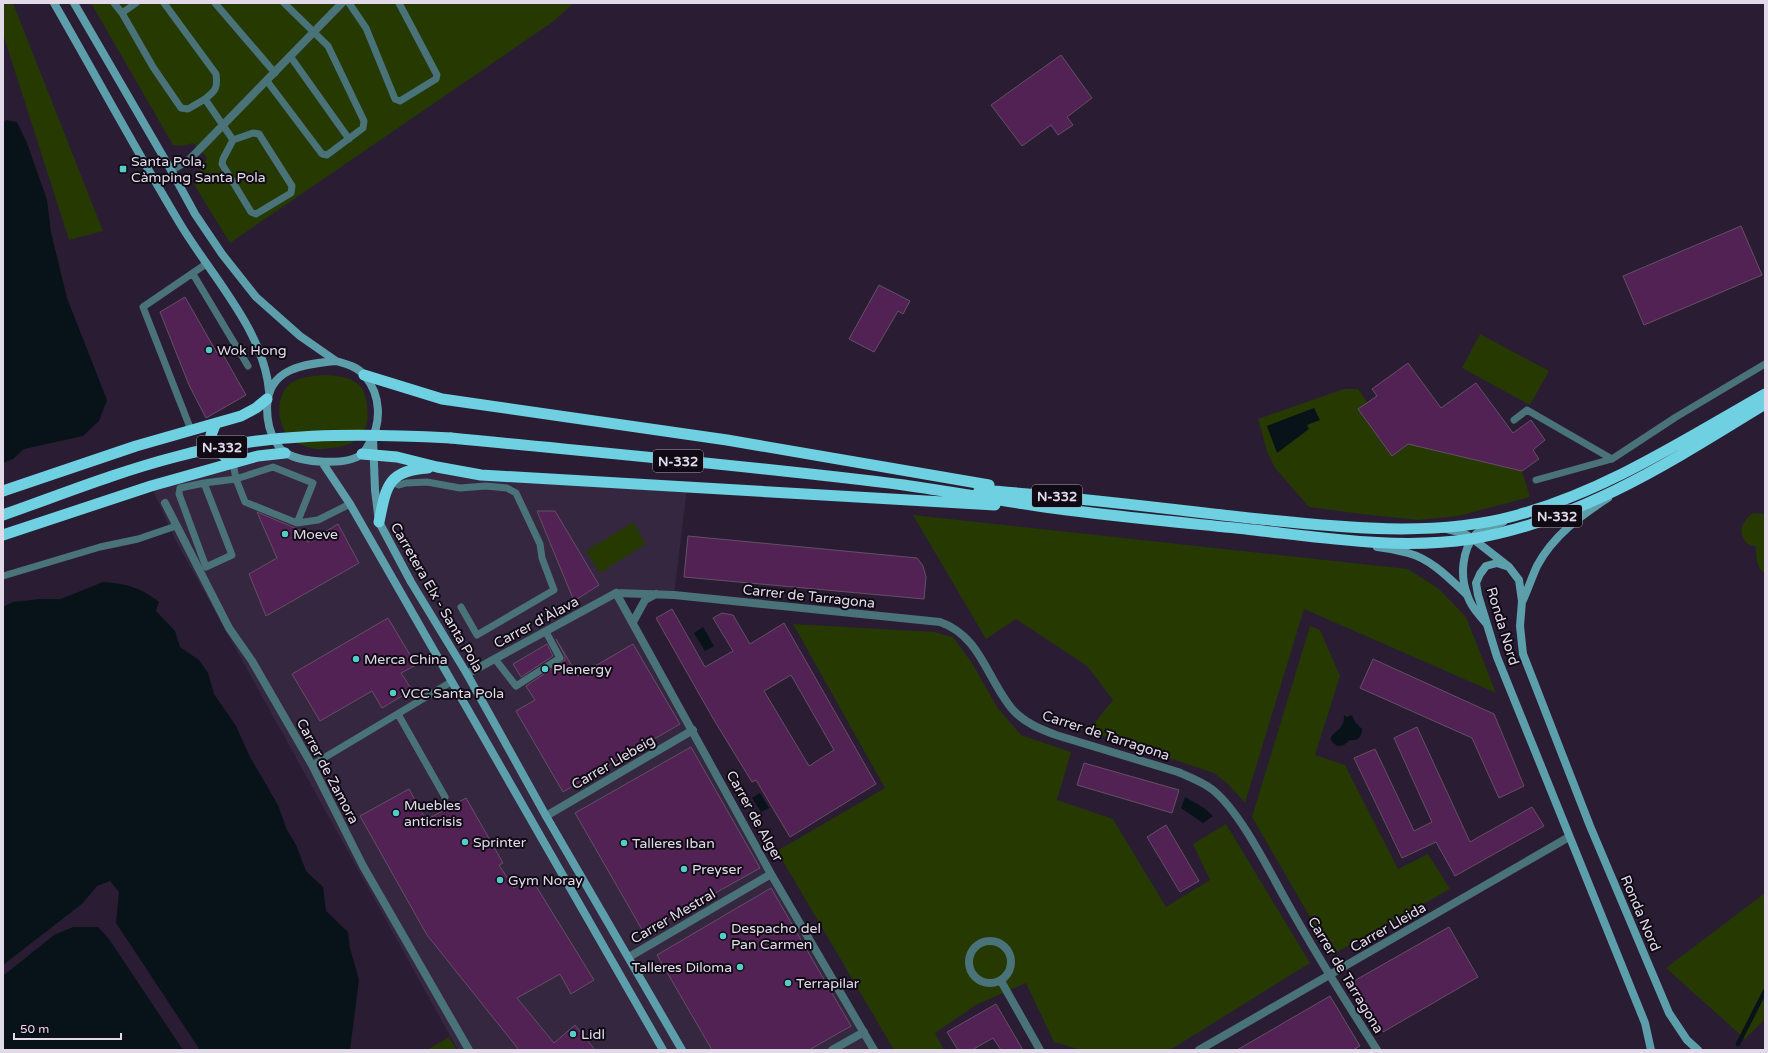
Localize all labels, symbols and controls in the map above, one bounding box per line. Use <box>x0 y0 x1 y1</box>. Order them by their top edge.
place label: Santa Pola, Càmping Santa Pola <box>131 153 266 186</box>
marker: Santa Pola, Càmping Santa Pola <box>118 164 128 174</box>
place label: Wok Hong <box>217 342 287 359</box>
marker: Wok Hong <box>204 345 214 355</box>
road number: N-332 <box>197 436 247 458</box>
road number: N-332 <box>653 450 703 472</box>
road number: N-332 <box>1032 485 1082 507</box>
road number: N-332 <box>1532 505 1582 527</box>
street label: Carretera Elx - Santa Pola <box>387 519 486 675</box>
place label: Moeve <box>293 526 338 543</box>
marker: Moeve <box>280 529 290 539</box>
street label: Carrer de Tarragona <box>742 581 876 612</box>
street label: Ronda Nord <box>1483 585 1522 667</box>
street label: Carrer d'Àlava <box>491 593 582 652</box>
place label: Merca China <box>364 651 448 668</box>
marker: Merca China <box>351 654 361 664</box>
place label: Plenergy <box>553 661 612 678</box>
marker: Plenergy <box>540 664 550 674</box>
place label: VCC Santa Pola <box>401 685 504 702</box>
marker: VCC Santa Pola <box>388 688 398 698</box>
street label: Carrer de Tarragona <box>1040 707 1172 764</box>
street label: Carrer de Zamora <box>293 716 362 827</box>
street label: Carrer Llebeig <box>568 732 658 793</box>
street label: Carrer de Alger <box>723 768 787 865</box>
place label: Muebles anticrisis <box>404 797 463 830</box>
marker: Muebles anticrisis <box>391 808 401 818</box>
place label: Sprinter <box>473 834 527 851</box>
place label: Talleres Iban <box>632 835 715 852</box>
marker: Sprinter <box>460 837 470 847</box>
marker: Talleres Iban <box>619 838 629 848</box>
place label: Preyser <box>692 861 742 878</box>
marker: Preyser <box>679 864 689 874</box>
place label: Gym Noray <box>508 872 583 889</box>
street label: Ronda Nord <box>1617 873 1664 954</box>
marker: Gym Noray <box>495 875 505 885</box>
street label: Carrer Mestral <box>628 885 719 948</box>
street label: Carrer Lleida <box>1347 899 1429 956</box>
street label: Carrer de Tarragona <box>1304 914 1387 1037</box>
place label: Despacho del Pan Carmen <box>731 920 821 953</box>
marker: Despacho del Pan Carmen <box>718 931 728 941</box>
place label: Talleres Diloma <box>632 959 732 976</box>
marker: Talleres Diloma <box>735 962 745 972</box>
place label: Terrapilar <box>796 975 860 992</box>
marker: Terrapilar <box>783 978 793 988</box>
scale bar <box>14 1015 121 1041</box>
text: 50 m <box>20 1022 49 1036</box>
place label: Lidl <box>581 1026 605 1043</box>
marker: Lidl <box>568 1029 578 1039</box>

